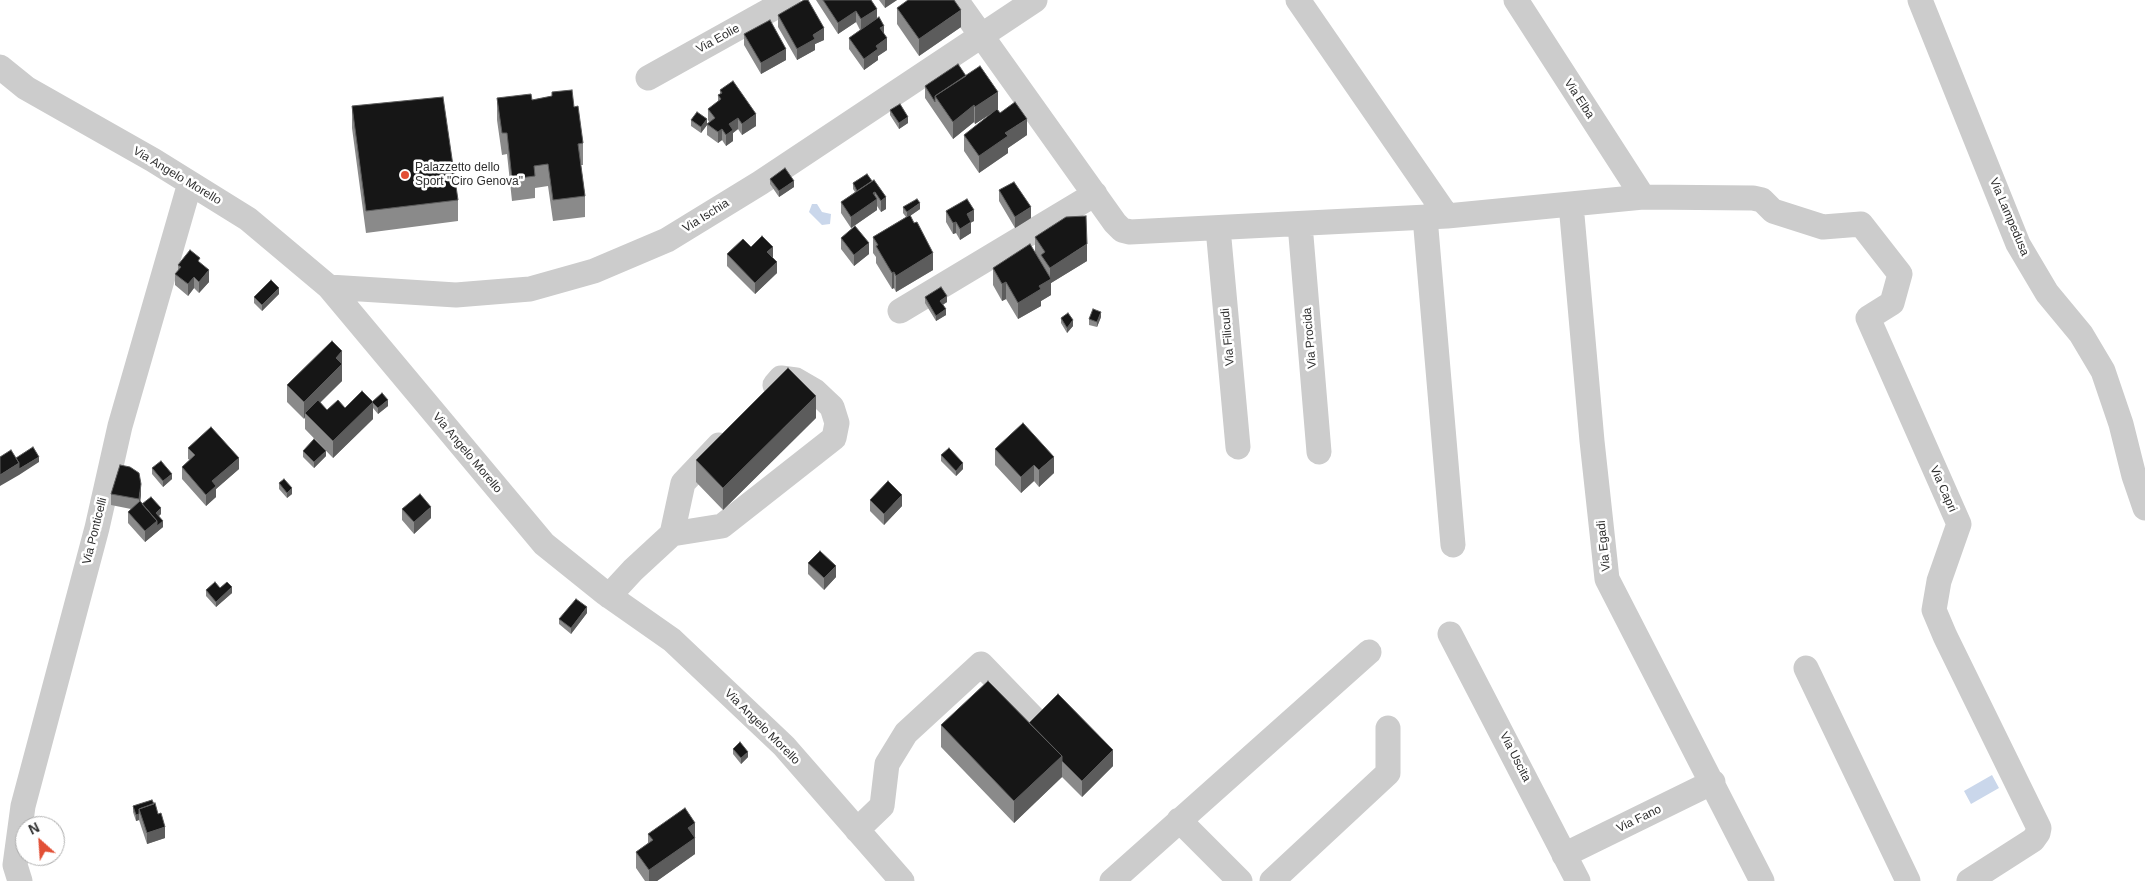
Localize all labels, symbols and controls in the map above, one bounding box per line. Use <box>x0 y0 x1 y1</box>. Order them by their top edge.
street label: Via Eolie <box>694 21 742 57</box>
street label: Via Elba <box>1561 76 1597 122</box>
street label: Via Angelo Morello <box>130 144 224 208</box>
place label: Palazzetto dello Sport "Ciro Genova" <box>415 161 523 189</box>
marker: Palazzetto dello Sport "Ciro Genova" <box>399 169 411 181</box>
street label: Via Lampedusa <box>1986 176 2032 258</box>
street label: Via Ischia <box>680 196 732 236</box>
street label: Via Procida <box>1300 307 1320 369</box>
street label: Via Filicudi <box>1218 308 1238 366</box>
street label: Via Angelo Morello <box>429 410 505 496</box>
street label: Via Capri <box>1926 464 1960 514</box>
street label: Via Ponticelli <box>80 496 110 566</box>
street label: Via Egadi <box>1594 520 1614 572</box>
street label: Via Angelo Morello <box>721 686 803 768</box>
street label: Via Uscita <box>1496 730 1534 784</box>
street label: Via Fano <box>1614 802 1664 836</box>
north arrow <box>15 816 65 866</box>
text: N <box>26 819 42 838</box>

